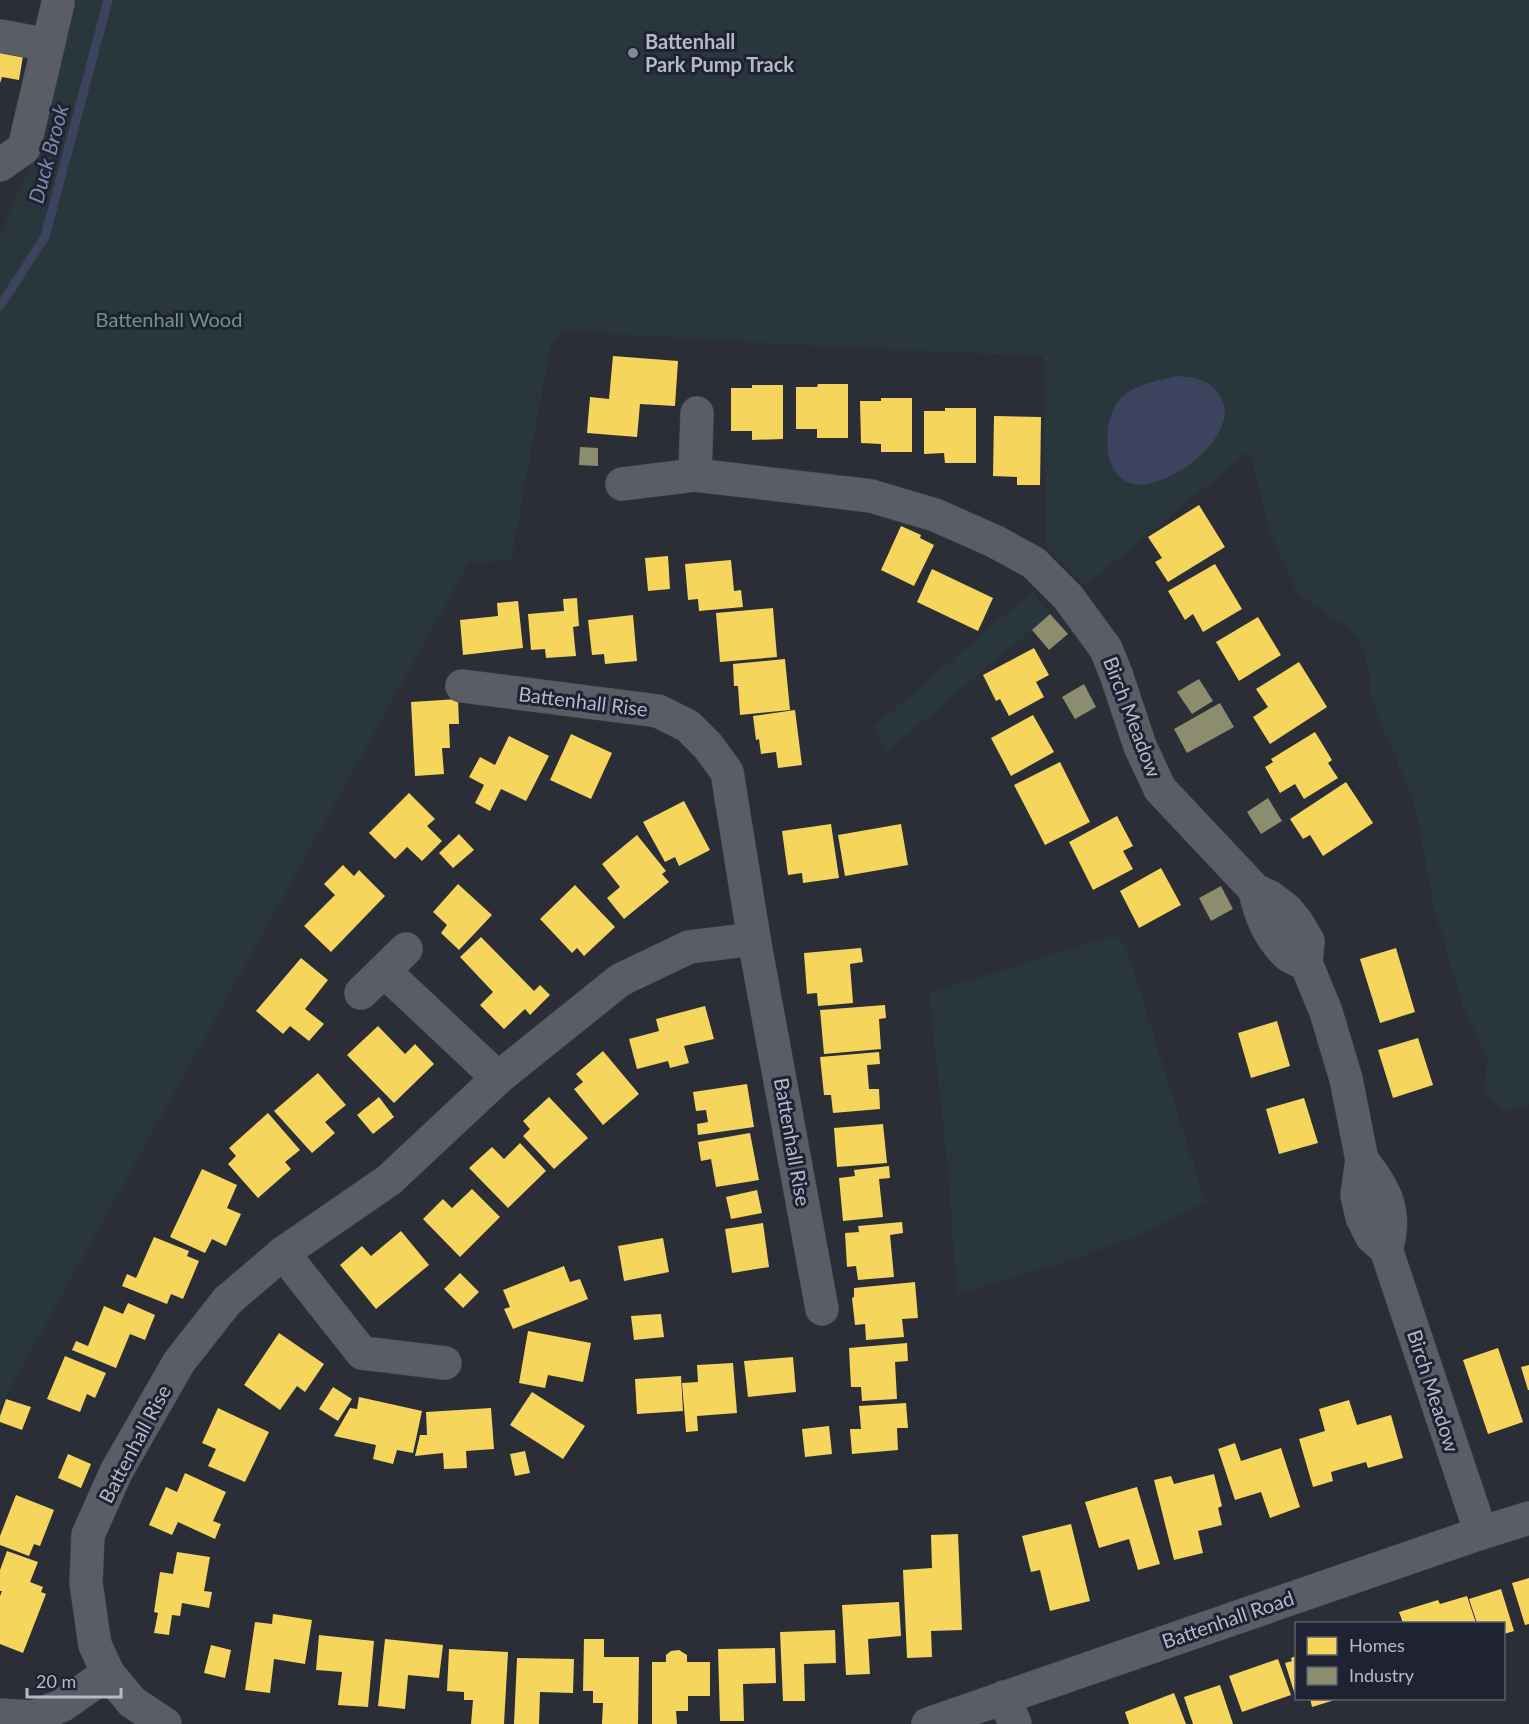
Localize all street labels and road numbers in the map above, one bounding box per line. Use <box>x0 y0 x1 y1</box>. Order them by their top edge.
street label: Birch Meadow <box>1099 653 1167 781</box>
street label: Battenhall Rise <box>517 681 649 721</box>
street label: Battenhall Rise <box>770 1076 816 1208</box>
street label: Birch Meadow <box>1403 1327 1465 1455</box>
street label: Battenhall Rise <box>93 1381 175 1507</box>
street label: Battenhall Road <box>1159 1585 1297 1653</box>

